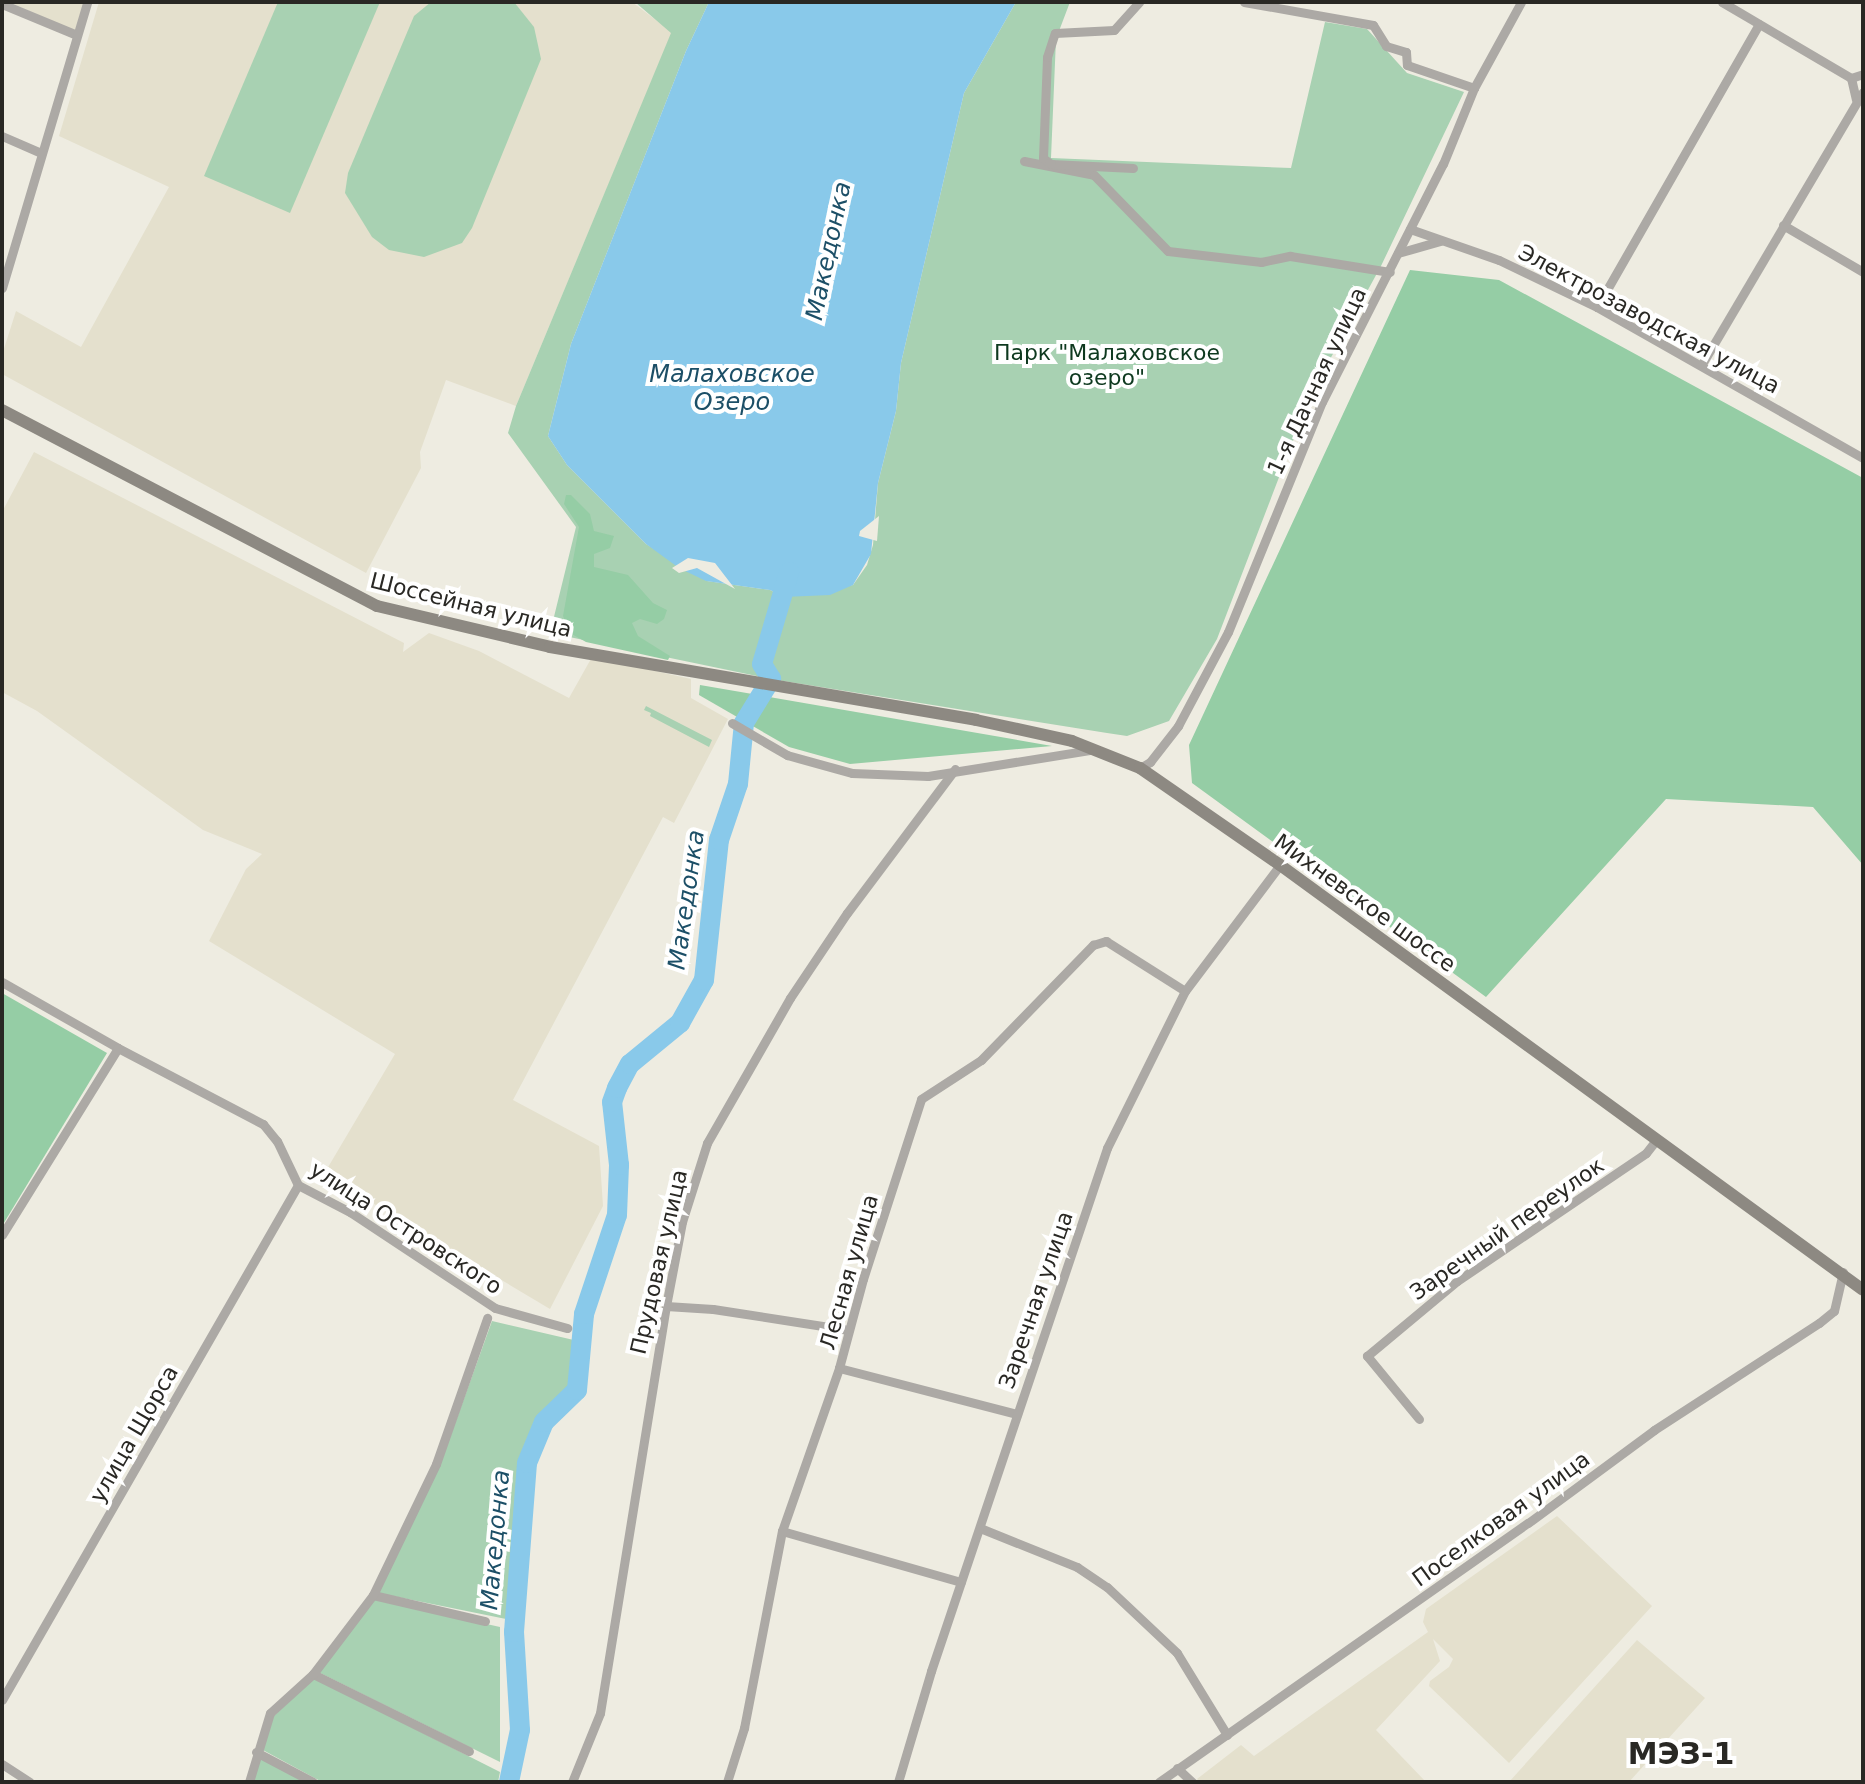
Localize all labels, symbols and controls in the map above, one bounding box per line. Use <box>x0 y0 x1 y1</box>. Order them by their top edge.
water label: Македонка <box>800 179 858 323</box>
street label: Электрозаводская улица <box>1514 239 1784 399</box>
street label: 1-я Дачная улица <box>1262 283 1372 479</box>
park label: Парк "Малаховское озеро" <box>994 339 1220 390</box>
water label: Малаховское Озеро <box>649 361 815 417</box>
street label: Шоссейная улица <box>367 567 575 643</box>
water label: Македонка <box>663 828 711 972</box>
street label: Михневское шоссе <box>1269 828 1461 978</box>
street label: Заречный переулок <box>1405 1152 1609 1306</box>
street label: улица Островского <box>305 1156 507 1300</box>
street label: Прудовая улица <box>625 1167 693 1357</box>
street label: Лесная улица <box>814 1191 884 1353</box>
street label: Заречная улица <box>993 1208 1079 1392</box>
street label: улица Щорса <box>84 1361 184 1507</box>
street label: Поселковая улица <box>1407 1446 1595 1592</box>
water label: Македонка <box>476 1469 516 1611</box>
district label: МЭЗ-1 <box>1628 1736 1734 1772</box>

